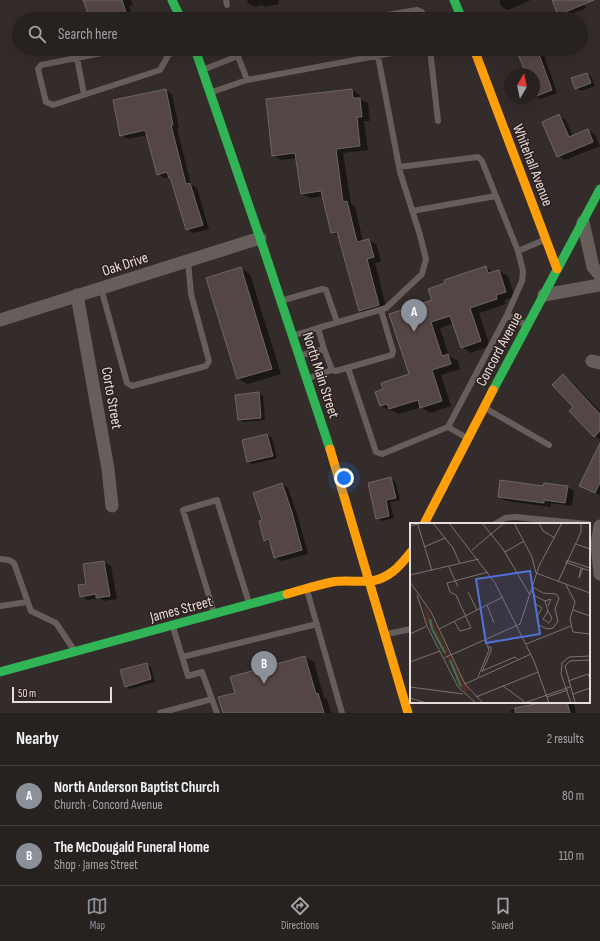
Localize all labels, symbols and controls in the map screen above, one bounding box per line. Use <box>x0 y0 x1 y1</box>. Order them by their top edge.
search box <box>12 12 588 56</box>
icon: search <box>26 23 48 45</box>
text: Search here <box>58 25 118 44</box>
north arrow <box>504 68 540 104</box>
street label: Whitehall Avenue <box>508 121 557 209</box>
street label: Oak Drive <box>100 248 151 281</box>
pin: A <box>401 299 427 332</box>
street label: Concord Avenue <box>472 309 527 390</box>
street label: North Main Street <box>298 330 344 421</box>
street label: Corto Street <box>97 366 126 431</box>
your location <box>334 468 354 488</box>
inset map <box>410 523 590 703</box>
street label: James Street <box>147 592 215 627</box>
pin: B <box>251 651 277 684</box>
scale bar <box>12 685 112 704</box>
text: 50 m <box>18 687 36 700</box>
text: Nearby <box>16 729 59 749</box>
text: 2 results <box>547 731 584 747</box>
text: North Anderson Baptist Church <box>54 778 219 797</box>
text: A <box>26 788 32 804</box>
text: 80 m <box>562 788 584 804</box>
text: Church · Concord Avenue <box>54 797 163 813</box>
text: The McDougald Funeral Home <box>54 838 209 857</box>
text: B <box>26 848 32 864</box>
text: 110 m <box>559 848 584 864</box>
text: Shop · James Street <box>54 857 138 873</box>
tab: Map <box>86 895 108 932</box>
tab: Directions <box>281 895 319 932</box>
tab: Saved <box>492 895 514 932</box>

